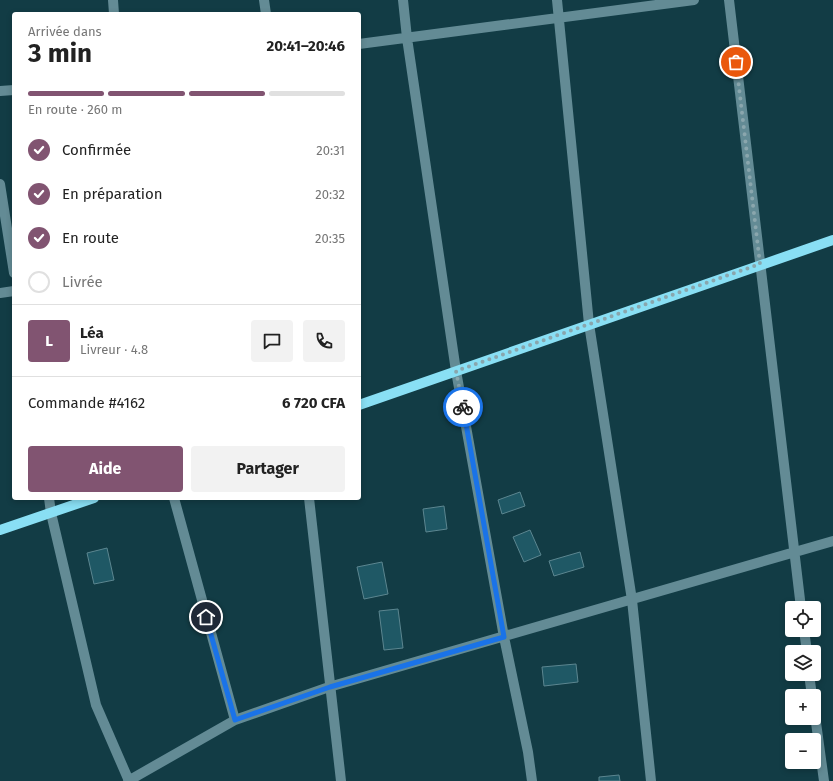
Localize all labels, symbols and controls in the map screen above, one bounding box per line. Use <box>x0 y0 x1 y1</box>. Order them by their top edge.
text: Arrivée dans <box>28 24 102 39</box>
text: 20:41–20:46 <box>267 37 345 55</box>
text: 3 min <box>28 38 92 69</box>
pin <box>719 45 753 79</box>
icon: bag <box>725 51 747 73</box>
text: En route · 260 m <box>28 102 122 117</box>
icon: check <box>28 139 50 161</box>
text: Confirmée <box>62 141 131 159</box>
text: 20:31 <box>316 143 345 158</box>
icon: check <box>28 183 50 205</box>
text: En préparation <box>62 185 163 203</box>
text: 20:32 <box>315 187 345 202</box>
icon: check <box>28 227 50 249</box>
text: En route <box>62 229 119 247</box>
text: 20:35 <box>315 231 345 246</box>
text: Livrée <box>62 273 103 291</box>
button: chat <box>251 320 293 362</box>
button: phone <box>303 320 345 362</box>
text: Léa <box>80 324 104 342</box>
text: L <box>45 332 53 350</box>
text: Livreur · 4.8 <box>80 342 148 357</box>
courier <box>443 387 483 427</box>
text: Commande #4162 <box>28 394 145 412</box>
text: 6 720 CFA <box>282 394 345 412</box>
icon: bike <box>452 396 474 418</box>
button: Aide <box>28 446 183 492</box>
button: Partager <box>191 446 345 492</box>
pin <box>189 600 223 634</box>
map controls <box>785 601 821 769</box>
button: locate <box>785 601 821 637</box>
icon: home <box>195 606 217 628</box>
button: layers <box>785 645 821 681</box>
button: + <box>785 689 821 725</box>
button: − <box>785 733 821 769</box>

